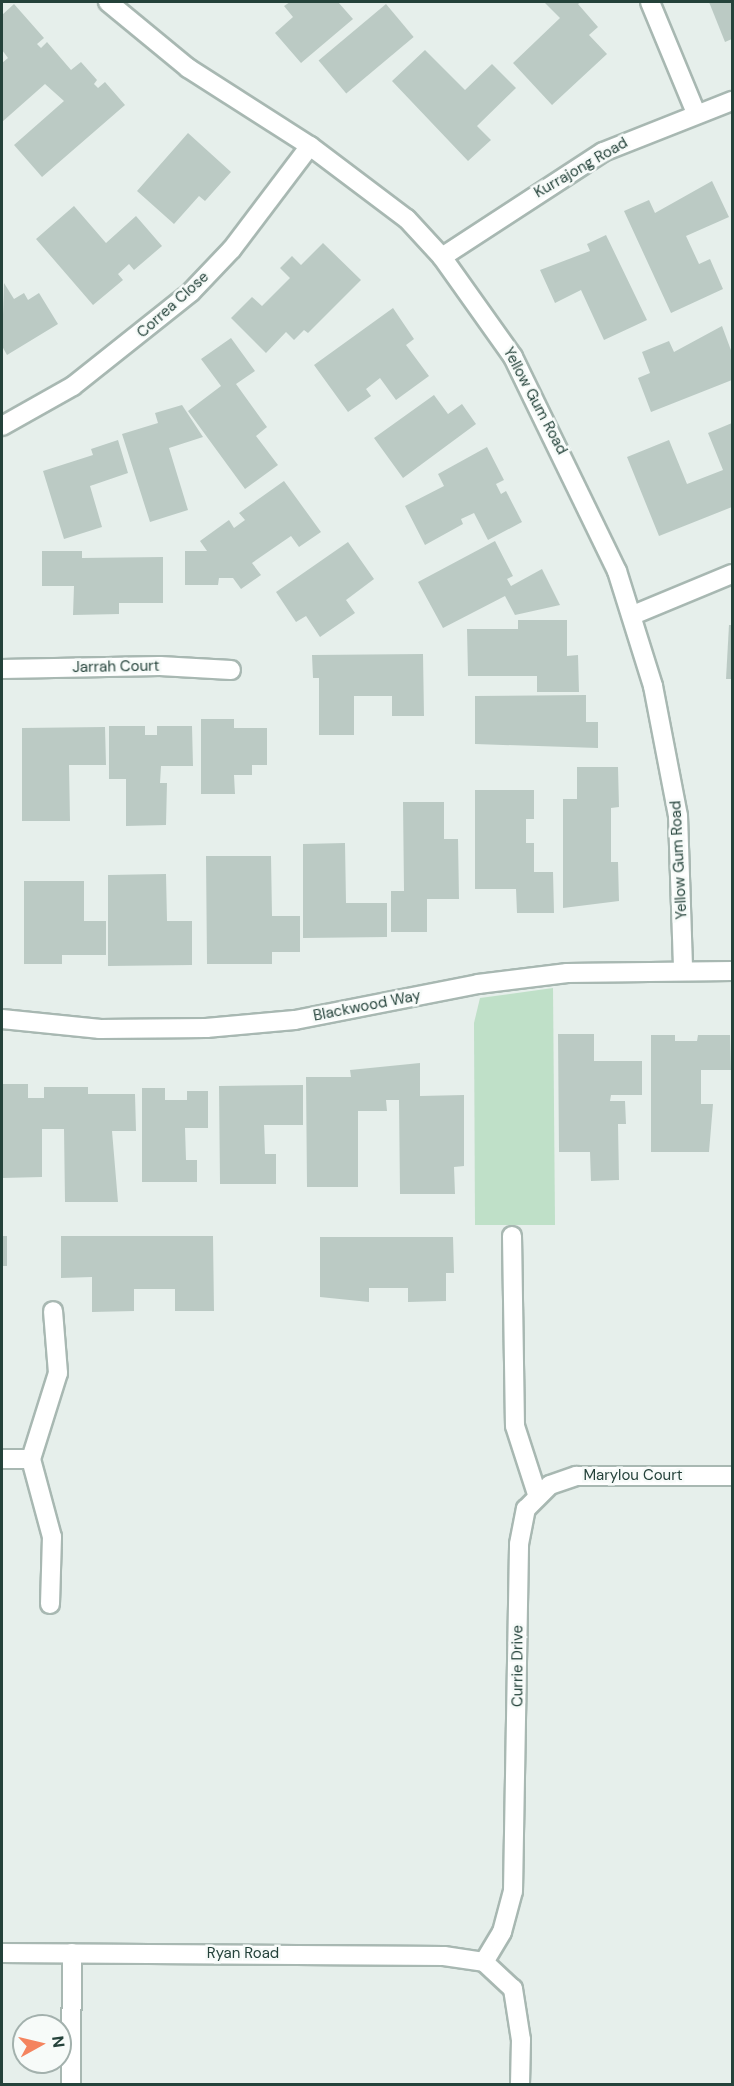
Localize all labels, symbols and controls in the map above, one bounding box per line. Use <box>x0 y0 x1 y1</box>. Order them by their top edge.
street label: Kurrajong Road <box>531 134 631 202</box>
street label: Correa Close <box>133 268 213 342</box>
street label: Yellow Gum Road <box>499 344 571 458</box>
street label: Jarrah Court <box>72 657 160 677</box>
street label: Yellow Gum Road <box>667 800 691 920</box>
street label: Blackwood Way <box>312 987 422 1025</box>
street label: Marylou Court <box>583 1467 683 1485</box>
street label: Currie Drive <box>509 1625 527 1707</box>
street label: Ryan Road <box>207 1945 279 1963</box>
north arrow <box>12 2014 72 2074</box>
text: N <box>47 2034 70 2049</box>

